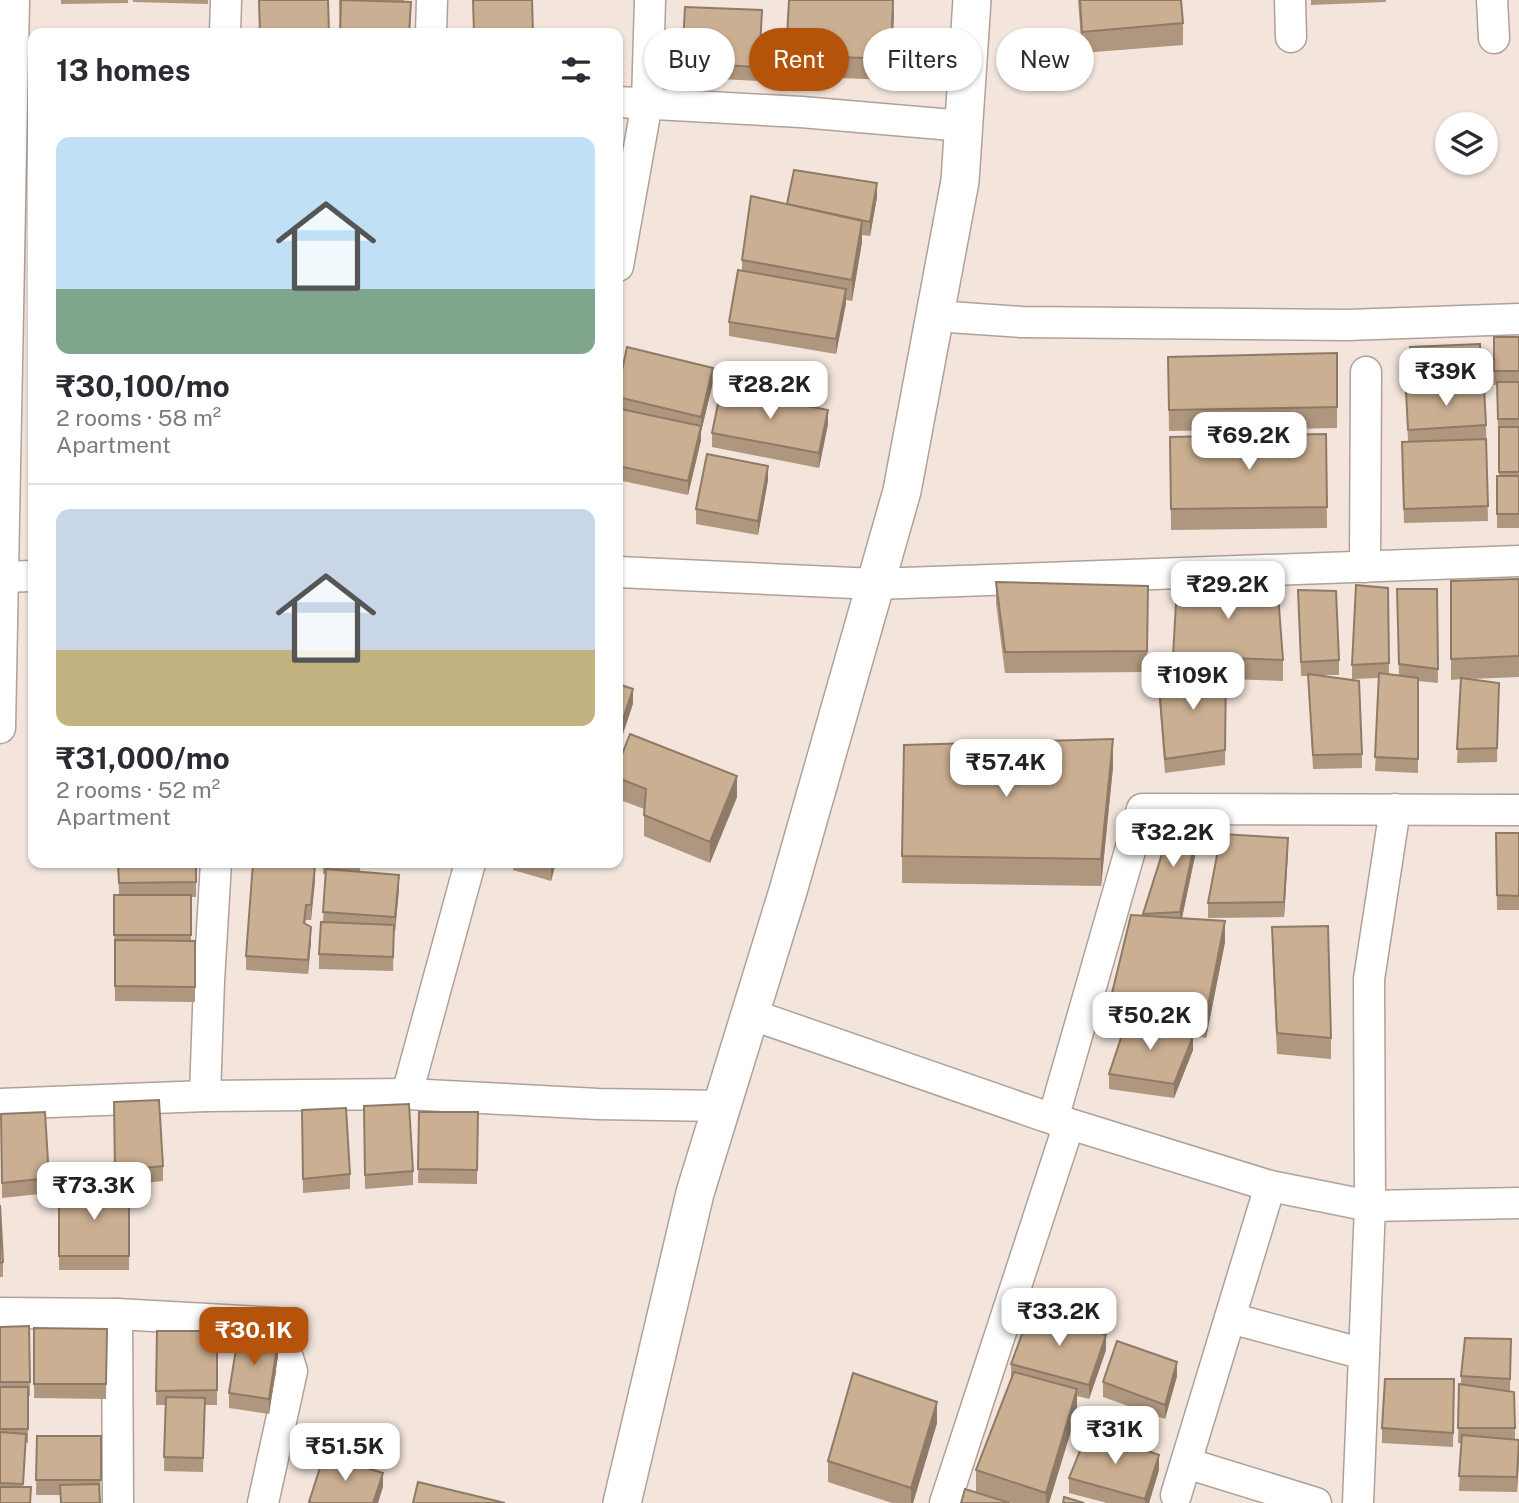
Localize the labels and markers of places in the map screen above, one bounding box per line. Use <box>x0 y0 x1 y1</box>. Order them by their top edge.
pin: ₹39K <box>1405 348 1487 408</box>
pin: ₹28.2K <box>713 362 827 421</box>
pin: ₹69.2K <box>1192 412 1306 472</box>
pin: ₹29.2K <box>1171 562 1285 621</box>
pin: ₹109K <box>1144 652 1242 712</box>
pin: ₹57.4K <box>949 740 1063 799</box>
pin: ₹32.2K <box>1116 810 1230 869</box>
pin: ₹50.2K <box>1093 992 1207 1052</box>
pin: ₹73.3K <box>37 1162 151 1222</box>
pin: ₹33.2K <box>1002 1288 1116 1348</box>
pin: ₹30.1K <box>197 1308 311 1367</box>
pin: ₹31K <box>1074 1406 1156 1466</box>
pin: ₹51.5K <box>288 1424 402 1483</box>

